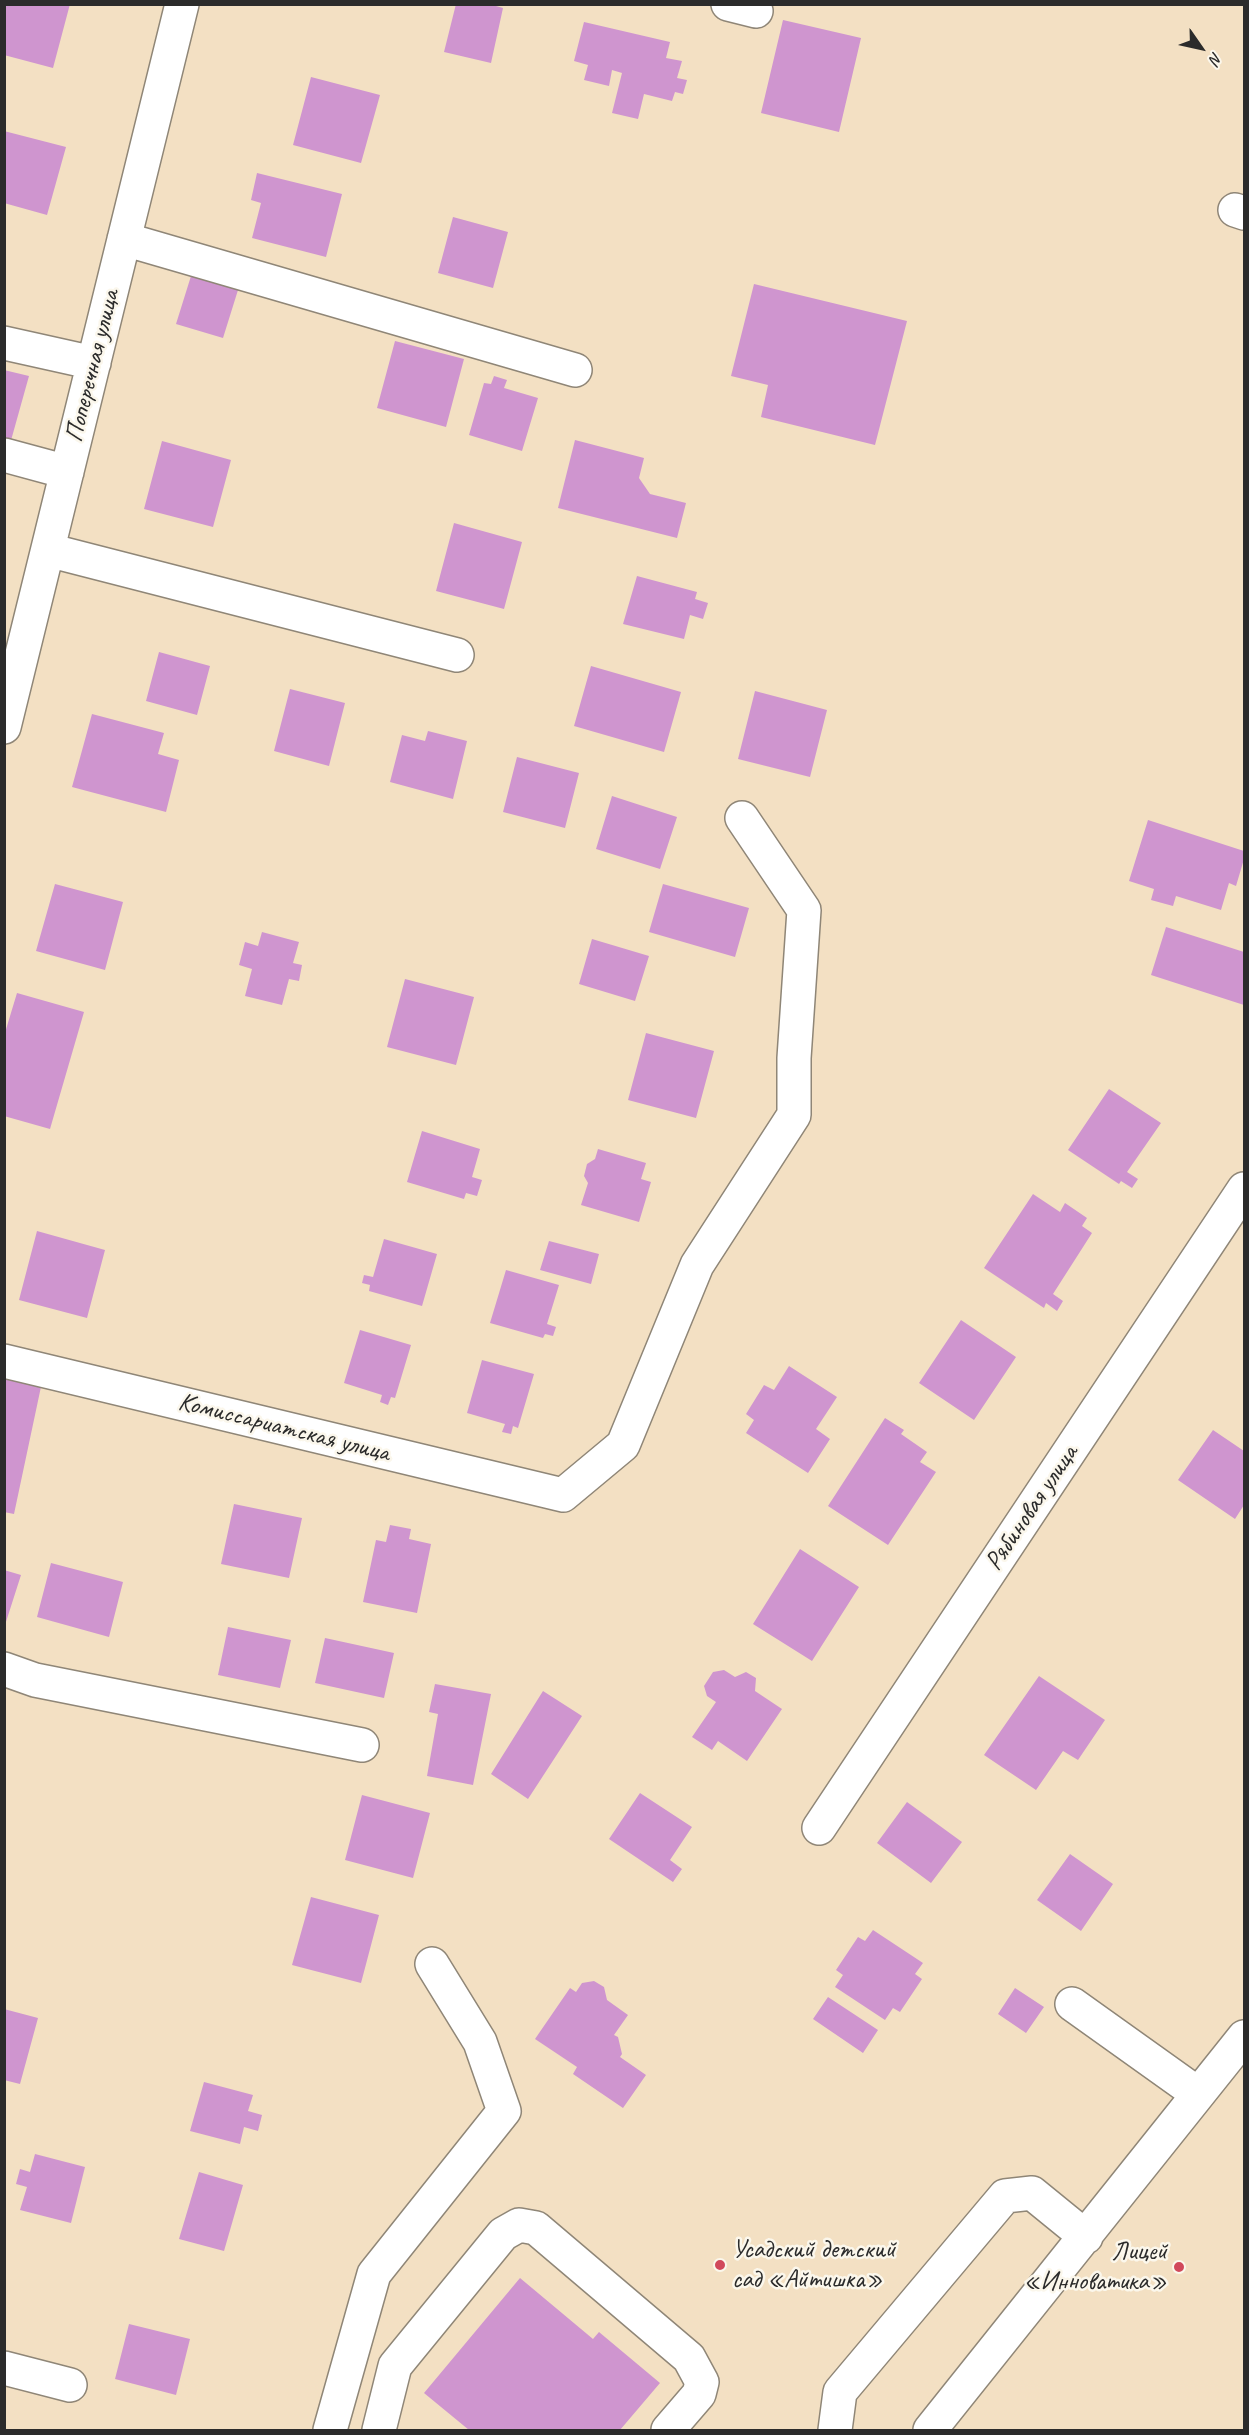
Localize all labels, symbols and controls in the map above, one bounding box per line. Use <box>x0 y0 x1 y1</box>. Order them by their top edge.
north arrow <box>1171 18 1231 78</box>
text: N <box>1205 48 1227 68</box>
street label: Поперечная улица <box>59 287 127 445</box>
street label: Комиссариатская улица <box>175 1387 393 1469</box>
street label: Рябиновая улица <box>979 1439 1085 1577</box>
place label: Усадский детский сад «Айтишка» <box>732 2234 896 2296</box>
place label: Лицей «Инноватика» <box>1023 2236 1167 2298</box>
marker: Усадский детский сад «Айтишка» <box>713 2258 727 2272</box>
marker: Лицей «Инноватика» <box>1172 2260 1186 2274</box>

